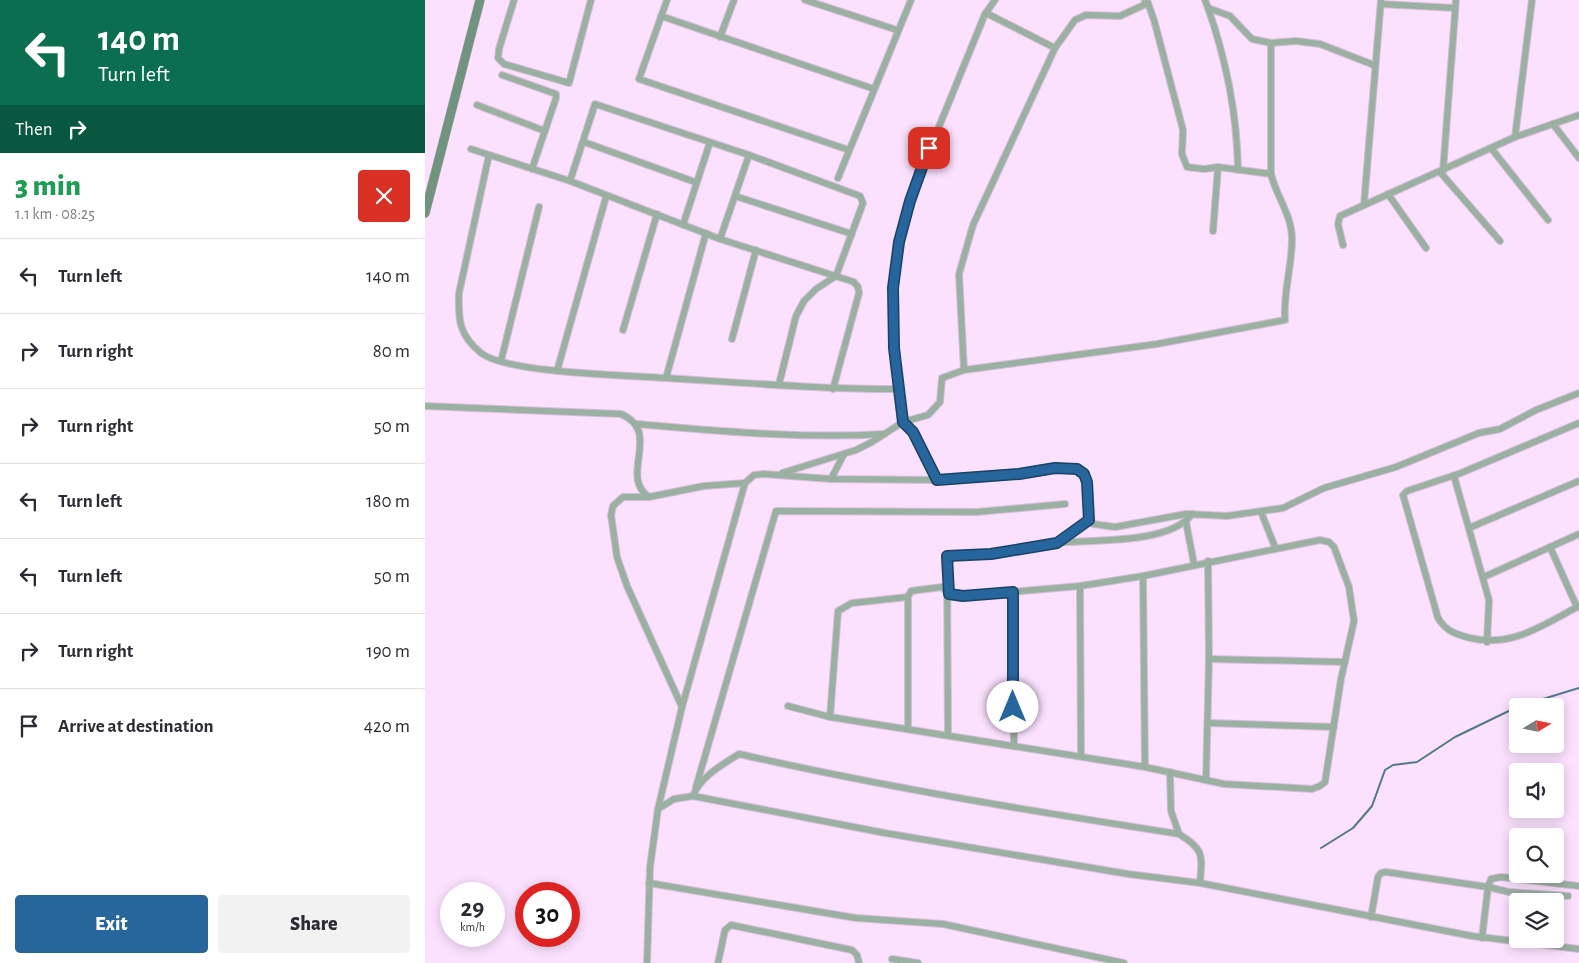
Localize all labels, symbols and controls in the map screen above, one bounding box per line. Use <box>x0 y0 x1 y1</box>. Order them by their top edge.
icon: left <box>15 20 80 85</box>
text: 140 m <box>98 22 180 57</box>
text: Turn left <box>98 63 170 85</box>
icon: right <box>63 115 91 143</box>
text: Then <box>15 120 53 139</box>
pin <box>908 127 950 169</box>
icon: arrive <box>915 134 943 162</box>
button: close <box>358 170 410 222</box>
text: 3 min <box>15 171 81 201</box>
text: 1.1 km · 08:25 <box>15 206 95 222</box>
icon: left <box>15 262 43 290</box>
text: Turn left <box>58 267 122 286</box>
text: 140 m <box>366 267 410 286</box>
icon: right <box>15 337 43 365</box>
text: Turn right <box>58 342 133 361</box>
text: 80 m <box>373 342 410 361</box>
icon: right <box>15 412 43 440</box>
text: Turn right <box>58 417 133 436</box>
text: 50 m <box>374 417 410 436</box>
icon: left <box>15 487 43 515</box>
text: Turn left <box>58 492 122 511</box>
text: 180 m <box>366 492 410 511</box>
icon: left <box>15 562 43 590</box>
text: Turn left <box>58 567 122 586</box>
text: 50 m <box>374 567 410 586</box>
icon: right <box>15 637 43 665</box>
text: Turn right <box>58 642 133 661</box>
text: 190 m <box>366 642 410 661</box>
position arrow <box>986 680 1038 732</box>
north arrow <box>1509 698 1564 752</box>
map controls <box>1509 698 1564 948</box>
icon: arrive <box>15 712 43 740</box>
text: Arrive at destination <box>58 717 214 736</box>
text: 420 m <box>364 717 410 736</box>
button: sound <box>1509 763 1564 818</box>
button: search <box>1509 828 1564 883</box>
speed limit sign: 30 <box>515 882 580 947</box>
button: layers <box>1509 893 1564 948</box>
button: Exit <box>15 895 208 953</box>
button: Share <box>218 895 410 953</box>
text: 29 <box>461 896 484 921</box>
text: km/h <box>460 921 485 933</box>

